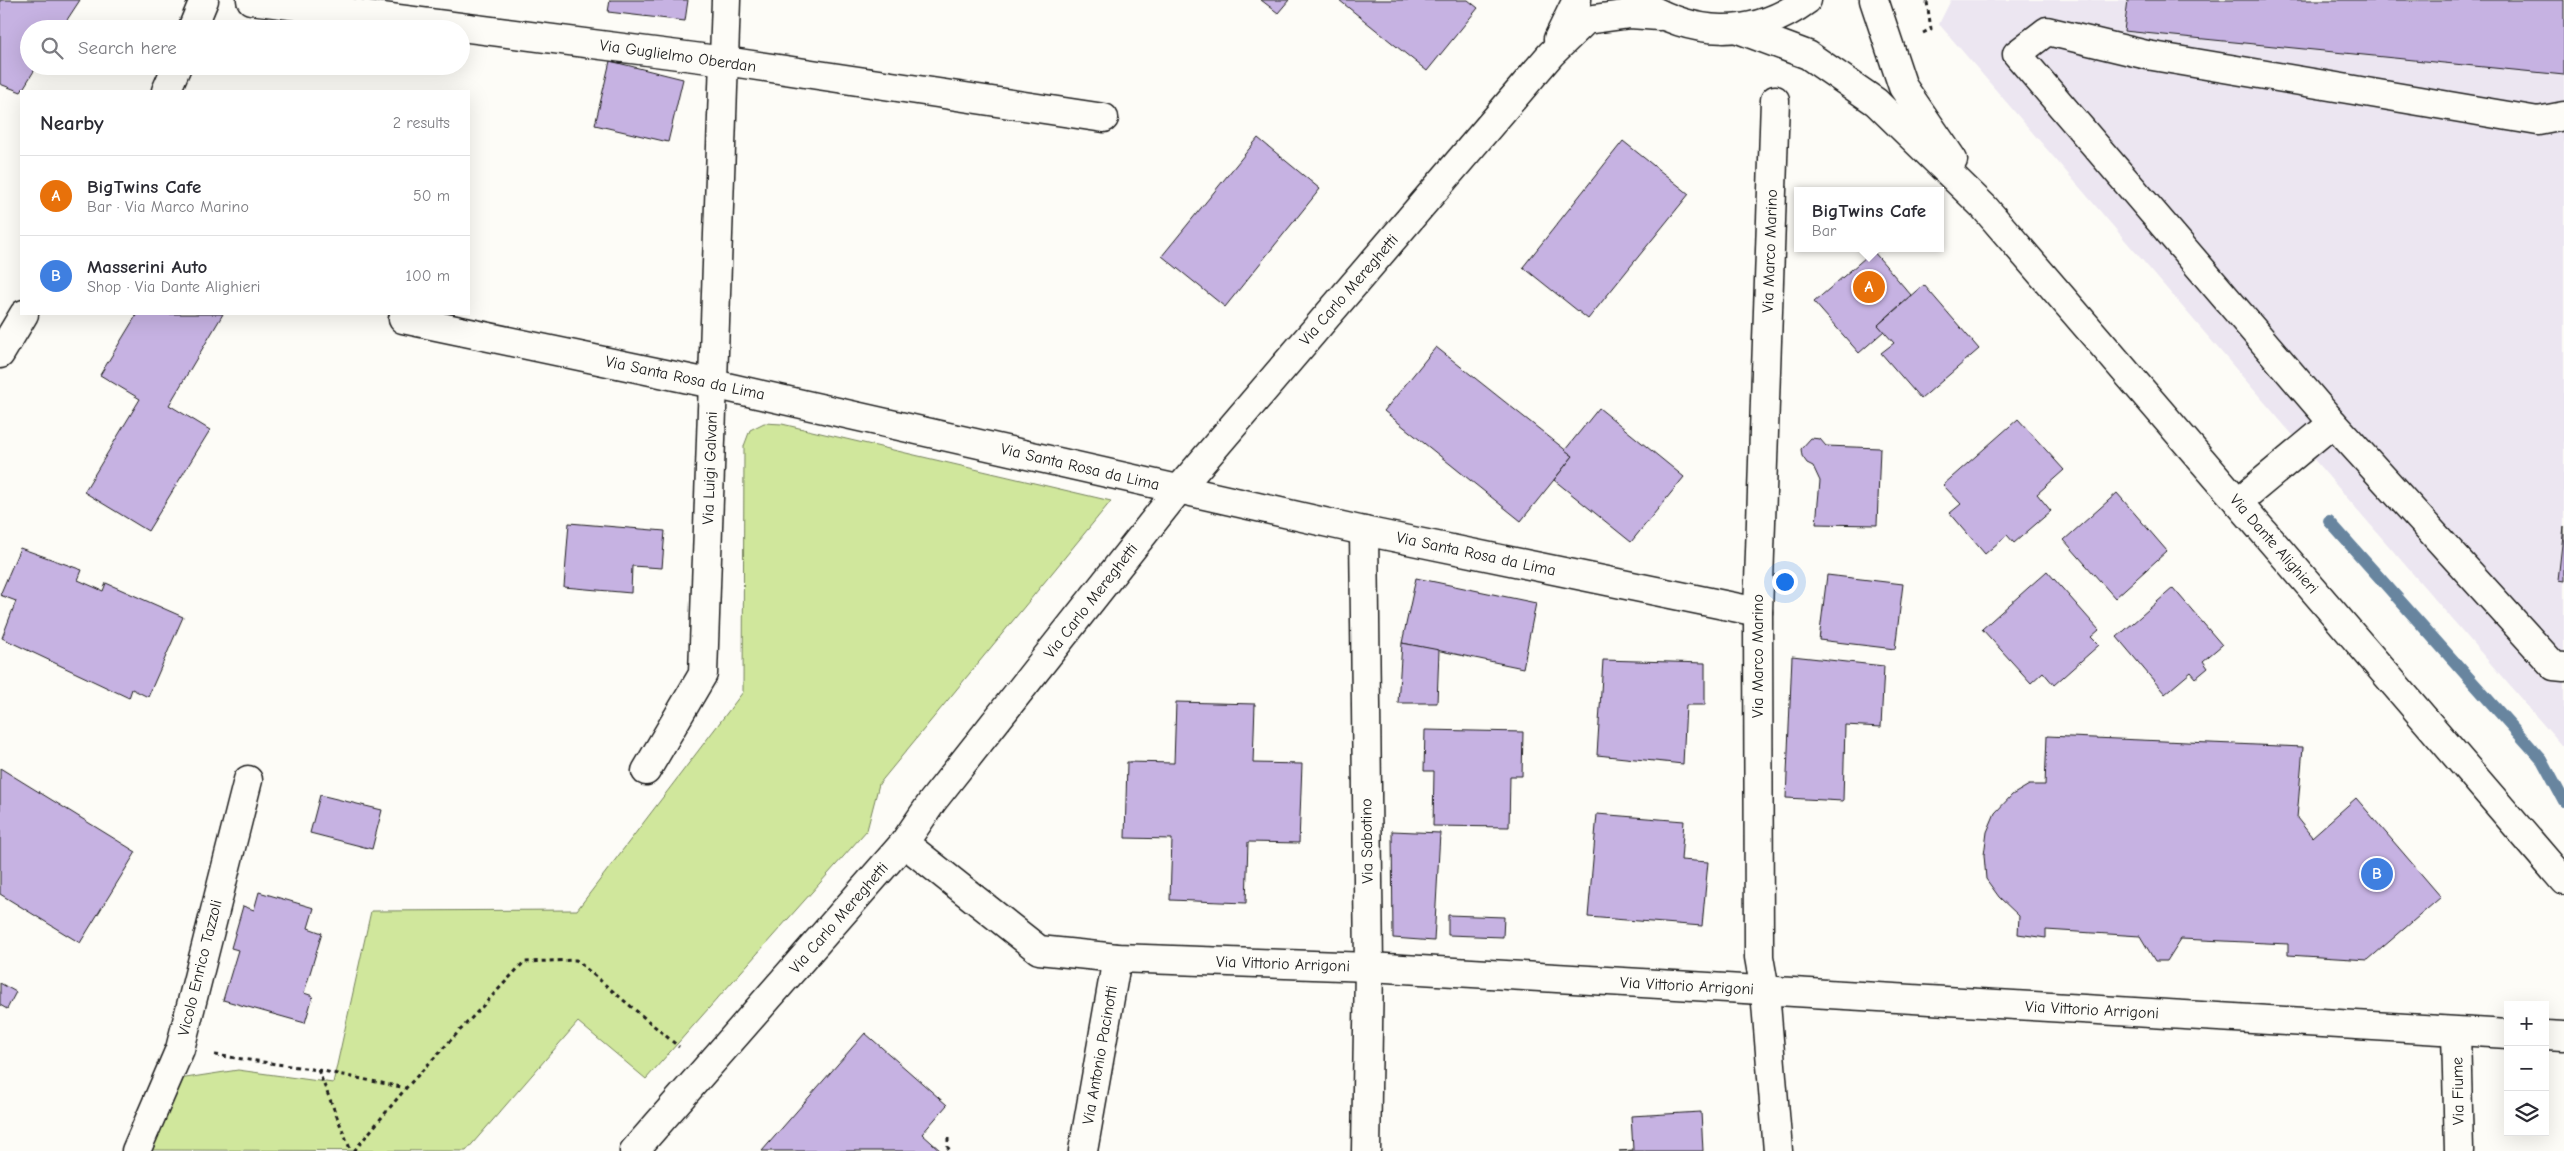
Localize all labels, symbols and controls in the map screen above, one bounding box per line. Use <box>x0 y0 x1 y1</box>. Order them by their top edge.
search box <box>20 20 470 75</box>
icon: search <box>38 34 66 62</box>
street label: Via Guglielmo Oberdan <box>599 36 757 76</box>
text: Search here <box>78 37 177 59</box>
text: Nearby <box>40 111 104 135</box>
text: 2 results <box>393 114 450 132</box>
text: BigTwins Cafe <box>87 176 201 198</box>
text: A <box>52 187 60 205</box>
text: 50 m <box>413 187 450 205</box>
popup <box>1794 187 1944 252</box>
street label: Via Marco Marino <box>1759 189 1781 313</box>
text: Bar · Via Marco Marino <box>87 198 249 216</box>
text: BigTwins Cafe <box>1812 200 1926 222</box>
text: Bar <box>1812 222 1836 240</box>
street label: Via Carlo Mereghetti <box>1296 231 1402 349</box>
text: Masserini Auto <box>87 256 207 278</box>
text: B <box>51 267 61 285</box>
text: 100 m <box>406 267 450 285</box>
pin: A <box>1853 268 1885 306</box>
text: Shop · Via Dante Alighieri <box>87 278 260 296</box>
street label: Via Santa Rosa da Lima <box>604 352 766 404</box>
street label: Via Luigi Galvani <box>699 411 721 525</box>
street label: Via Santa Rosa da Lima <box>999 440 1161 494</box>
street label: Via Dante Alighieri <box>2226 491 2322 597</box>
street label: Via Santa Rosa da Lima <box>1395 528 1557 580</box>
street label: Via Carlo Mereghetti <box>1041 540 1141 662</box>
your location <box>1772 569 1798 595</box>
street label: Via Marco Marino <box>1749 594 1767 718</box>
street label: Via Sabotino <box>1357 798 1377 884</box>
pin: B <box>2361 855 2393 893</box>
street label: Via Carlo Mereghetti <box>786 859 892 977</box>
street label: Vicolo Enrico Tazzoli <box>174 898 226 1038</box>
street label: Via Vittorio Arrigoni <box>1216 953 1350 975</box>
street label: Via Vittorio Arrigoni <box>1620 974 1754 998</box>
street label: Via Antonio Pacinotti <box>1079 984 1121 1126</box>
street label: Via Vittorio Arrigoni <box>2025 998 2159 1022</box>
map controls <box>2504 1001 2549 1136</box>
button: + <box>2504 1001 2549 1046</box>
button: − <box>2504 1046 2549 1091</box>
street label: Via Fiume <box>2448 1057 2468 1125</box>
button: layers <box>2504 1091 2549 1136</box>

